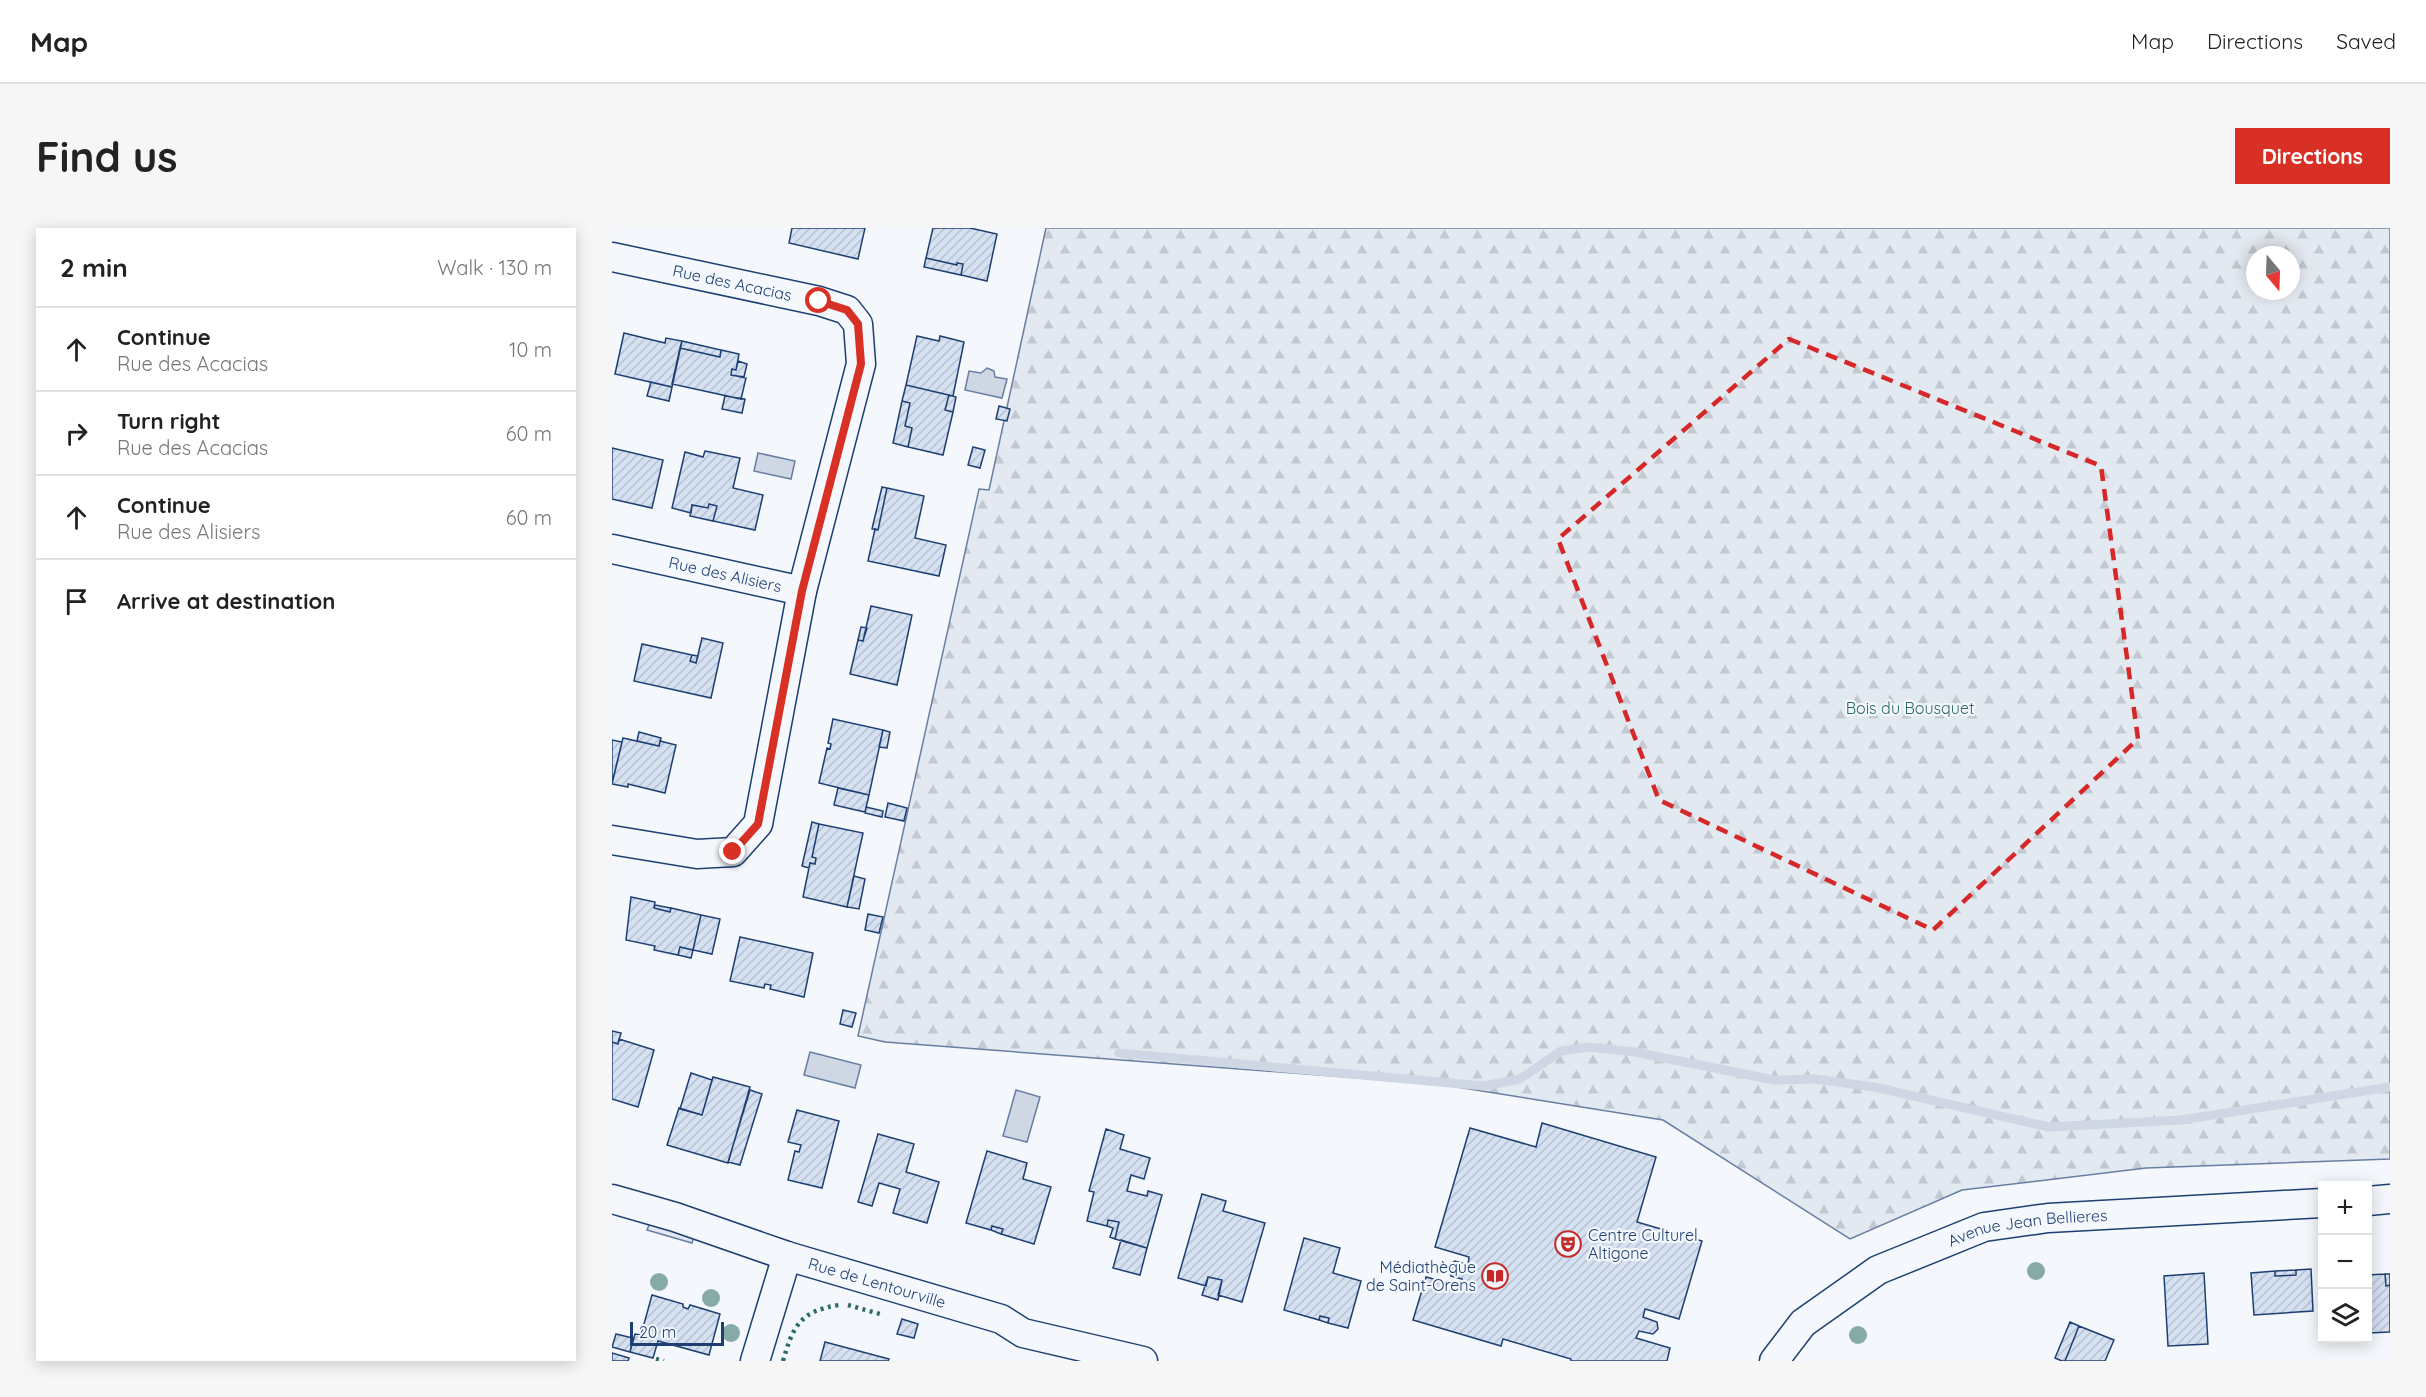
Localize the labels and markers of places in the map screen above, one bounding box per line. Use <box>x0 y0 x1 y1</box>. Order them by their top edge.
place label: Centre Culturel Altigone <box>1588 1225 1698 1263</box>
theatre icon: Centre Culturel Altigone <box>1553 1229 1583 1259</box>
place label: Médiathèque de Saint-Orens <box>1366 1257 1476 1295</box>
library icon: Médiathèque de Saint-Orens <box>1480 1261 1510 1291</box>

